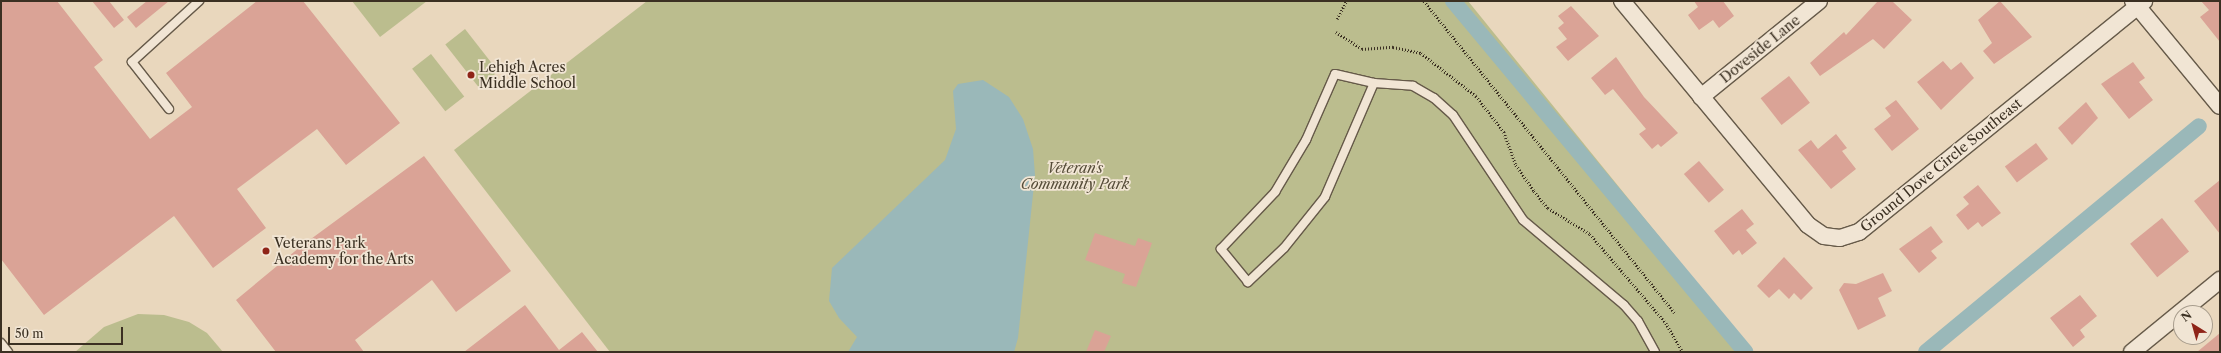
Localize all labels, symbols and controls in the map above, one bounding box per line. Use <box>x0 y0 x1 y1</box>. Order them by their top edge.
street label: Doveside Lane <box>1717 12 1803 86</box>
place label: Lehigh Acres Middle School <box>479 59 576 92</box>
marker: Lehigh Acres Middle School <box>466 70 476 80</box>
street label: Ground Dove Circle Southeast <box>1857 95 2025 235</box>
park label: Veteran's Community Park <box>1021 160 1129 192</box>
place label: Veterans Park Academy for the Arts <box>274 235 415 268</box>
marker: Veterans Park Academy for the Arts <box>261 246 271 256</box>
north arrow <box>2173 305 2213 345</box>
text: N <box>2178 308 2194 325</box>
scale bar <box>10 319 125 345</box>
text: 50 m <box>15 326 44 341</box>

